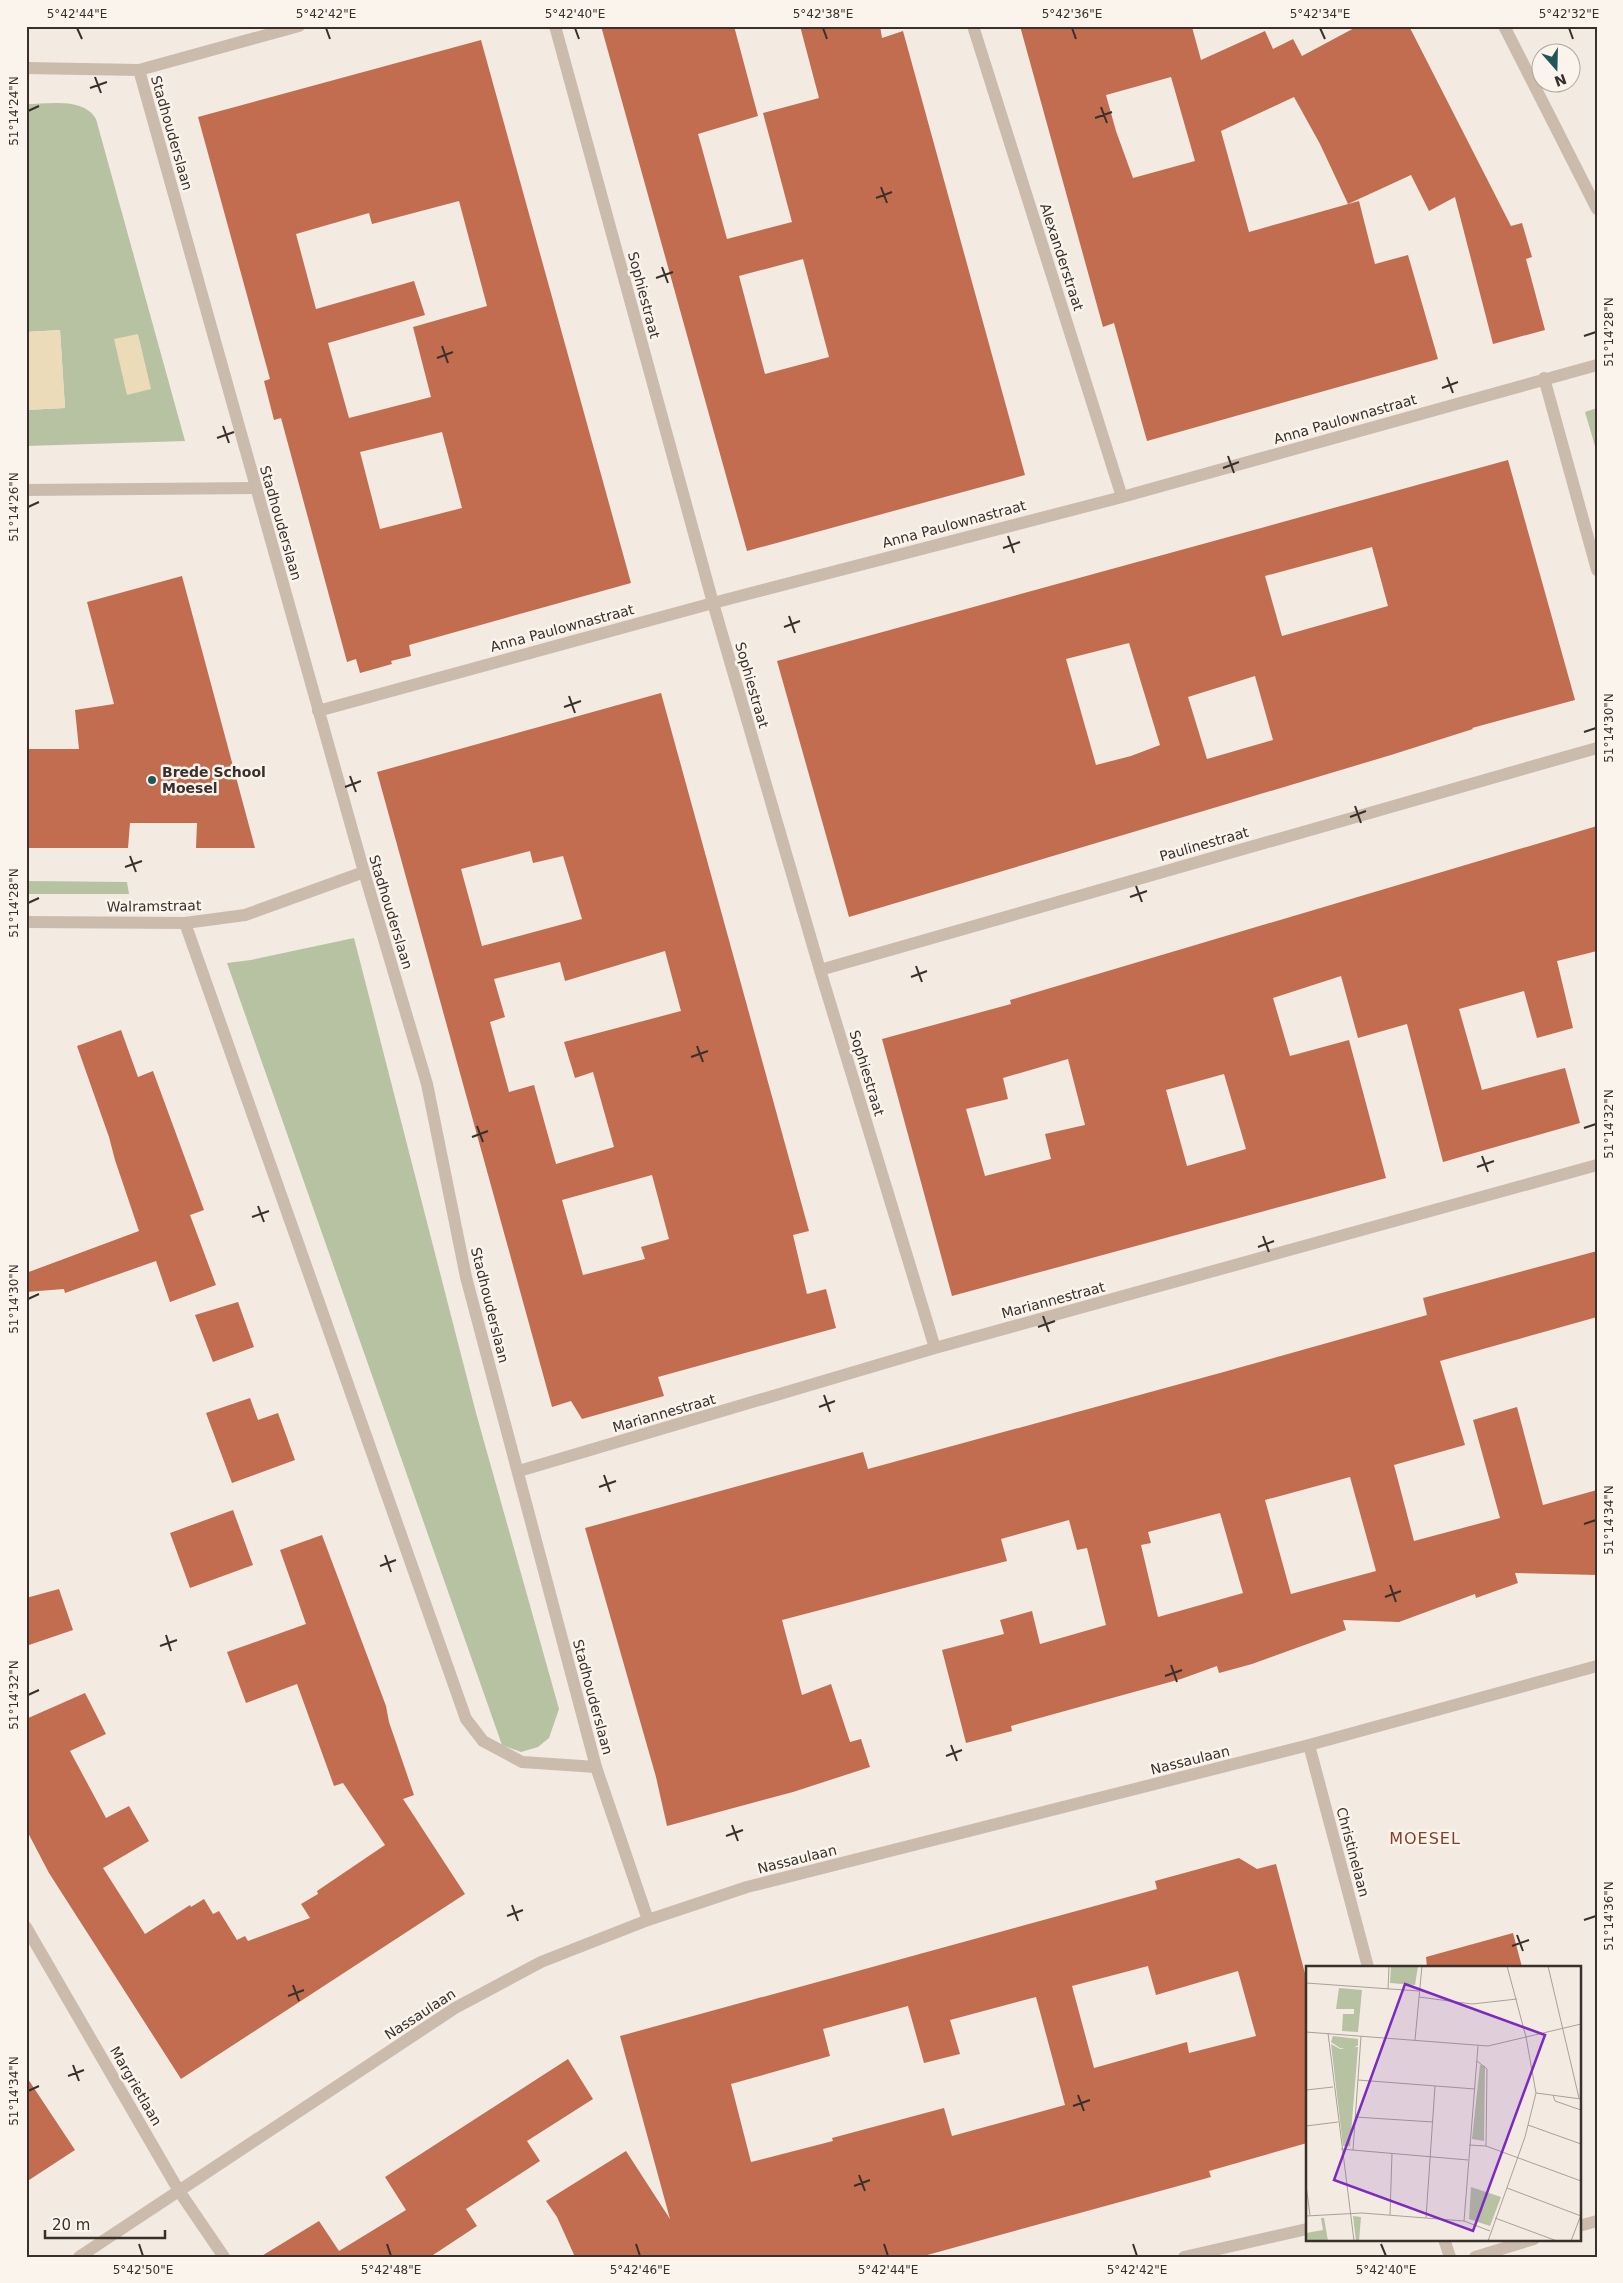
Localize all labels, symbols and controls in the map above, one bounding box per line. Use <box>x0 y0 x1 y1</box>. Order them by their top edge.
text: 5°42'44"E <box>47 7 107 21</box>
text: 5°42'42"E <box>296 7 356 21</box>
text: 5°42'40"E <box>545 7 605 21</box>
text: 5°42'38"E <box>793 7 853 21</box>
text: 5°42'36"E <box>1042 7 1102 21</box>
text: 5°42'34"E <box>1290 7 1350 21</box>
text: 5°42'32"E <box>1539 7 1599 21</box>
north arrow <box>1530 42 1580 92</box>
text: N <box>1552 71 1569 90</box>
street label: Stadhouderslaan <box>148 74 196 192</box>
text: 51°14'24"N <box>7 76 21 146</box>
street label: Alexanderstraat <box>1037 201 1087 313</box>
street label: Sophiestraat <box>625 250 663 340</box>
text: 51°14'28"N <box>1602 297 1616 367</box>
street label: Anna Paulownastraat <box>1272 391 1419 447</box>
street label: Stadhouderslaan <box>257 464 305 582</box>
text: 51°14'26"N <box>7 472 21 542</box>
street label: Anna Paulownastraat <box>880 497 1028 551</box>
street label: Anna Paulownastraat <box>488 601 636 655</box>
street label: Sophiestraat <box>732 640 772 730</box>
text: 51°14'30"N <box>1602 693 1616 763</box>
place label: Brede School Moesel <box>162 764 266 796</box>
marker: Brede School Moesel <box>146 774 158 786</box>
street label: Paulinestraat <box>1158 824 1251 864</box>
street label: Stadhouderslaan <box>366 853 416 971</box>
text: 51°14'28"N <box>7 868 21 938</box>
street label: Walramstraat <box>107 897 202 915</box>
street label: Sophiestraat <box>846 1028 888 1118</box>
text: 51°14'32"N <box>1602 1089 1616 1159</box>
street label: Stadhouderslaan <box>468 1246 512 1364</box>
text: 51°14'30"N <box>7 1264 21 1334</box>
street label: Mariannestraat <box>1000 1278 1107 1322</box>
street label: Mariannestraat <box>611 1391 718 1435</box>
text: 51°14'34"N <box>1602 1485 1616 1555</box>
street label: Stadhouderslaan <box>570 1638 616 1756</box>
text: 51°14'32"N <box>7 1660 21 1730</box>
street label: Nassaulaan <box>1149 1742 1231 1778</box>
street label: Christinelaan <box>1333 1805 1373 1899</box>
district label: MOESEL <box>1389 1829 1461 1848</box>
street label: Nassaulaan <box>756 1841 838 1877</box>
text: 51°14'36"N <box>1602 1881 1616 1951</box>
inset map <box>1306 1966 1580 2240</box>
street label: Nassaulaan <box>382 1985 458 2043</box>
street label: Margrietlaan <box>107 2044 165 2128</box>
text: 51°14'34"N <box>7 2056 21 2126</box>
scale bar <box>45 2208 165 2240</box>
text: 20 m <box>52 2216 90 2234</box>
text: 5°42'50"E <box>113 2263 173 2277</box>
text: 5°42'48"E <box>361 2263 421 2277</box>
text: 5°42'46"E <box>610 2263 670 2277</box>
text: 5°42'44"E <box>858 2263 918 2277</box>
text: 5°42'42"E <box>1107 2263 1167 2277</box>
text: 5°42'40"E <box>1356 2263 1416 2277</box>

